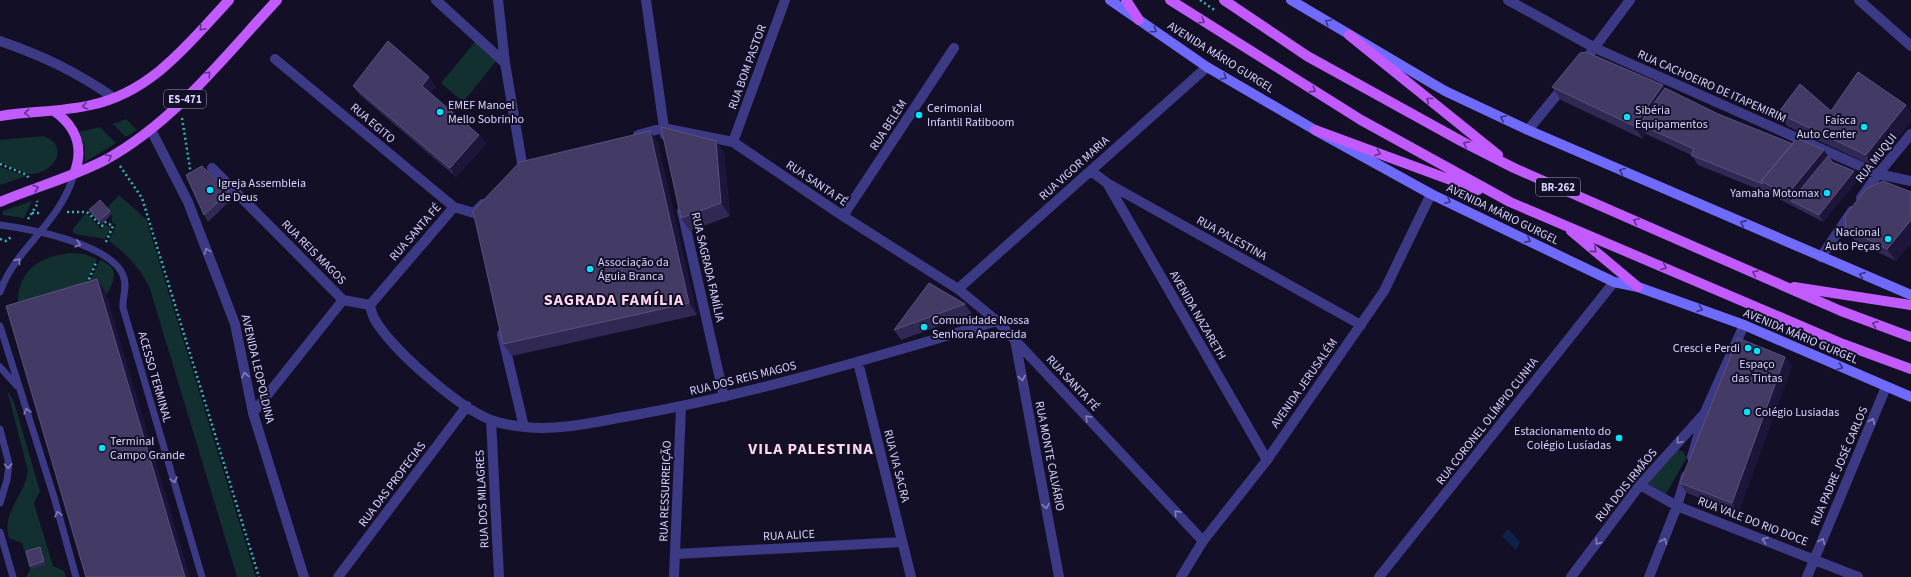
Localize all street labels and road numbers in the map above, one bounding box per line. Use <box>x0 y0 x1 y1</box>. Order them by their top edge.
street label: AVENIDA MÁRIO GURGEL <box>1164 18 1278 97</box>
street label: RUA BOM PASTOR <box>724 22 771 112</box>
street label: RUA CACHOEIRO DE ITAPEMIRIM <box>1635 46 1789 127</box>
road number: ES-471 <box>164 90 206 108</box>
street label: RUA BELÉM <box>866 97 911 154</box>
street label: RUA EGITO <box>346 99 399 147</box>
street label: RUA MUQUI <box>1852 130 1901 187</box>
street label: RUA VIGOR MARIA <box>1036 132 1113 204</box>
street label: RUA SANTA FÉ <box>782 156 851 210</box>
road number: BR-262 <box>1536 178 1580 196</box>
street label: AVENIDA MÁRIO GURGEL <box>1444 180 1562 249</box>
street label: RUA SANTA FÉ <box>386 200 445 265</box>
street label: RUA SAGRADA FAMÍLIA <box>687 210 729 324</box>
street label: RUA PALESTINA <box>1193 212 1271 265</box>
street label: RUA REIS MAGOS <box>277 216 350 289</box>
street label: AVENIDA NAZARETH <box>1165 267 1230 363</box>
street label: AVENIDA MÁRIO GURGEL <box>1741 305 1861 368</box>
street label: AVENIDA LEOPOLDINA <box>237 313 278 426</box>
street label: ACESSO TERMINAL <box>133 330 176 425</box>
street label: AVENIDA JERUSALÉM <box>1267 335 1342 432</box>
street label: RUA SANTA FÉ <box>1042 352 1103 415</box>
street label: RUA CORONEL OLÍMPIO CUNHA <box>1432 354 1543 489</box>
street label: RUA DOS REIS MAGOS <box>688 357 798 400</box>
street label: RUA MONTE CALVÁRIO <box>1031 400 1069 513</box>
street label: RUA PADRE JOSÉ CARLOS <box>1807 404 1872 528</box>
street label: RUA VIA SACRA <box>879 428 914 505</box>
street label: RUA DAS PROFECIAS <box>355 438 430 530</box>
street label: RUA RESSURREIÇÃO <box>655 440 676 542</box>
street label: RUA DOIS IRMÃOS <box>1591 445 1661 526</box>
street label: RUA DOS MILAGRES <box>471 449 494 549</box>
street label: RUA VALE DO RIO DOCE <box>1695 493 1810 550</box>
street label: RUA ALICE <box>763 526 815 545</box>

